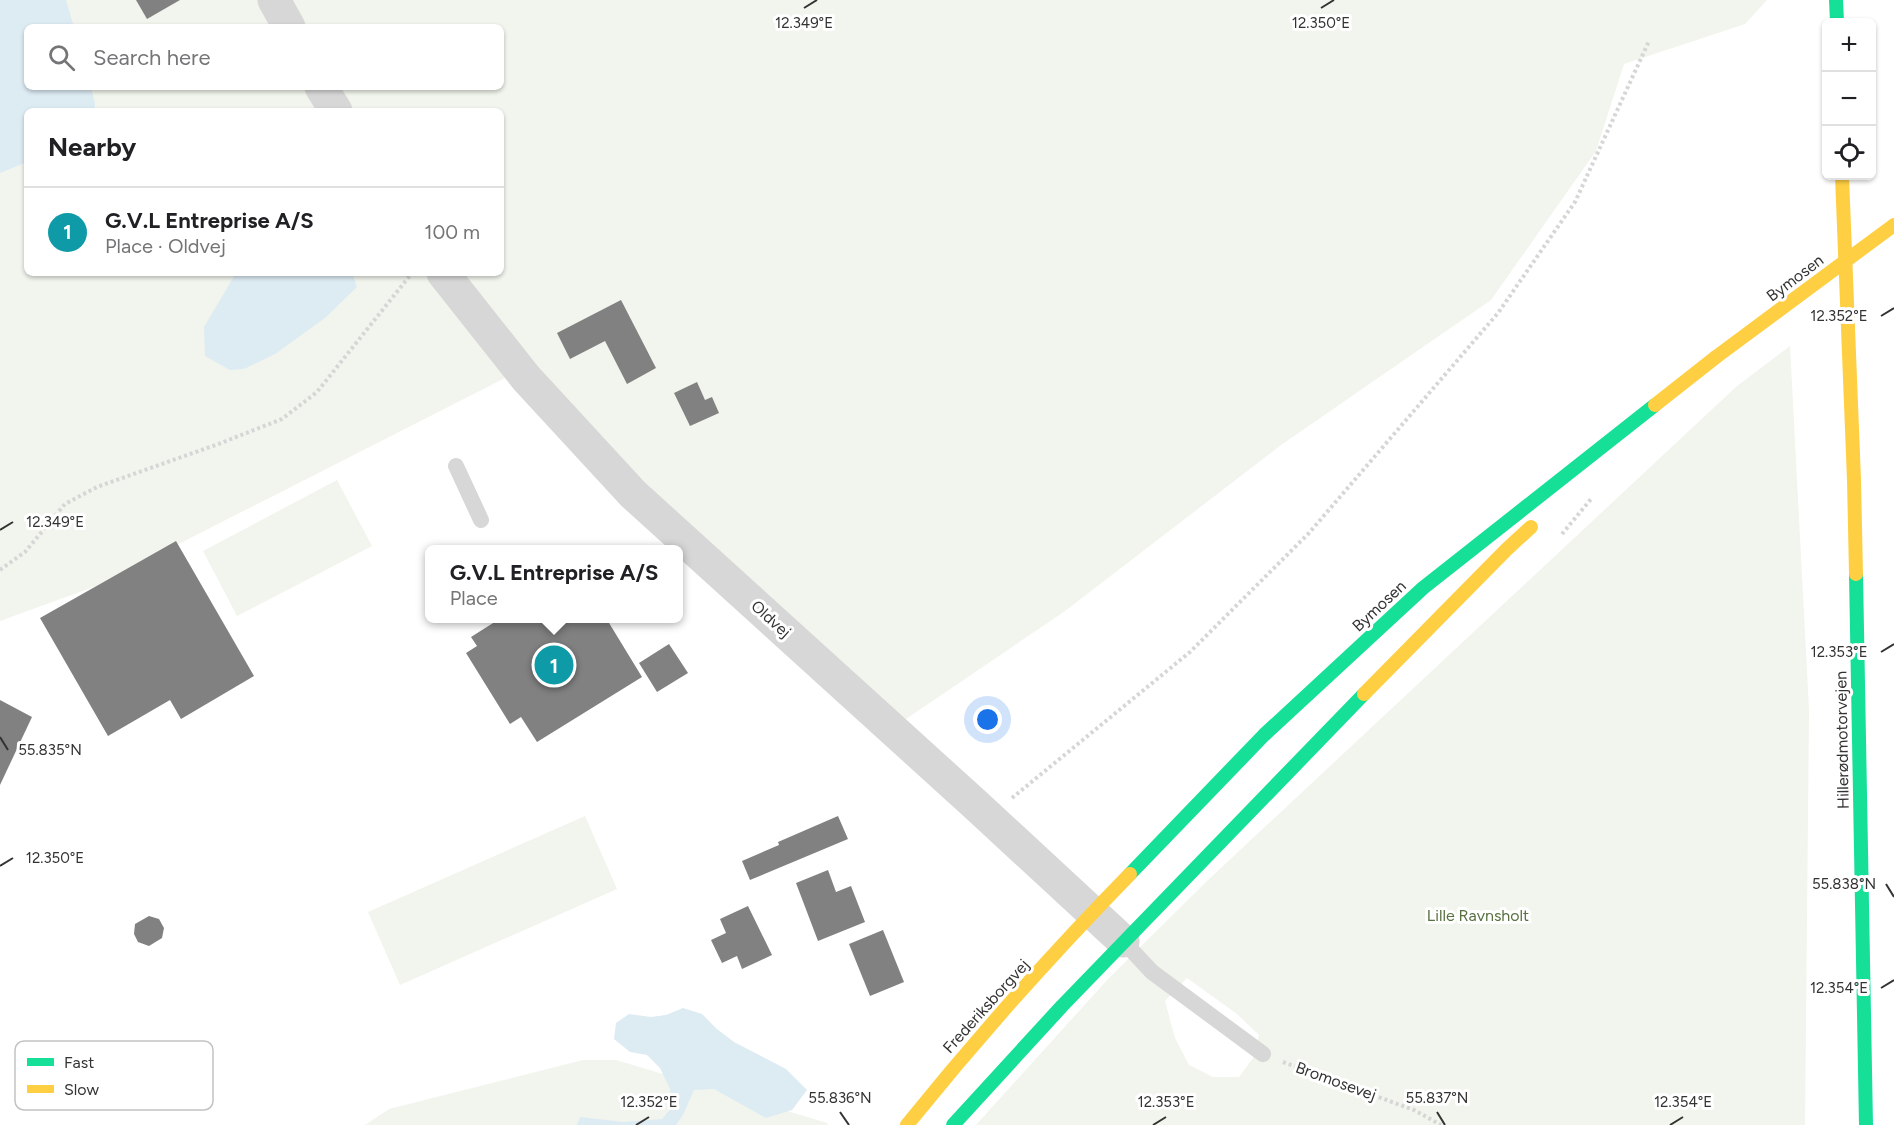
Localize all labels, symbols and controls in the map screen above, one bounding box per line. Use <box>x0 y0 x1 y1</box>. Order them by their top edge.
text: 12.349°E <box>775 14 833 32</box>
text: 12.350°E <box>1292 14 1350 32</box>
map controls <box>1822 18 1876 180</box>
button: + <box>1822 18 1876 72</box>
search box <box>24 24 504 90</box>
icon: search <box>45 41 78 74</box>
text: Search here <box>93 44 211 71</box>
button: − <box>1822 72 1876 126</box>
button: locate <box>1822 126 1876 180</box>
text: Nearby <box>48 131 136 163</box>
text: G.V.L Entreprise A/S <box>105 207 314 234</box>
text: 1 <box>63 220 72 244</box>
text: 100 m <box>424 220 480 244</box>
text: Place · Oldvej <box>105 234 226 258</box>
street label: Bymosen <box>1763 250 1827 306</box>
text: 12.352°E <box>1810 307 1868 325</box>
text: 12.349°E <box>26 513 84 531</box>
popup <box>425 545 683 623</box>
text: G.V.L Entreprise A/S <box>450 559 658 586</box>
street label: Bymosen <box>1348 576 1410 636</box>
text: Place <box>450 586 498 610</box>
street label: Oldvej <box>747 596 795 642</box>
pin: 1 <box>534 642 574 688</box>
text: 12.353°E <box>1810 643 1868 661</box>
street label: Hillerødmotorvejen <box>1831 671 1853 809</box>
your location <box>973 705 1002 734</box>
text: 55.835°N <box>18 741 82 759</box>
text: 12.350°E <box>26 849 84 867</box>
text: 55.838°N <box>1812 875 1876 893</box>
park label: Lille Ravnsholt <box>1427 906 1529 925</box>
street label: Frederiksborgvej <box>939 955 1033 1057</box>
text: 12.354°E <box>1810 979 1868 997</box>
legend <box>15 1041 213 1110</box>
text: Fast <box>64 1053 94 1072</box>
street label: Bromosevej <box>1293 1058 1379 1104</box>
text: Slow <box>64 1080 99 1099</box>
text: 55.836°N <box>808 1089 872 1107</box>
text: 55.837°N <box>1406 1089 1468 1107</box>
text: 12.352°E <box>620 1093 678 1111</box>
text: 12.353°E <box>1137 1093 1195 1111</box>
text: 12.354°E <box>1654 1093 1712 1111</box>

